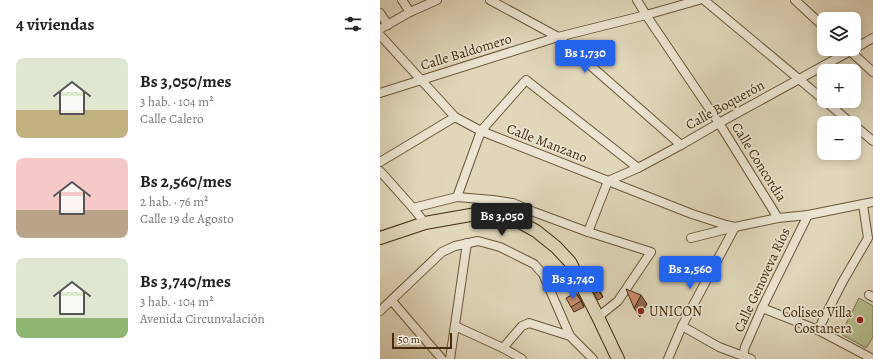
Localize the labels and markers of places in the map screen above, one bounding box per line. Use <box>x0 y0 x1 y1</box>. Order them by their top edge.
pin: Bs 1,730 <box>544 40 626 74</box>
pin: Bs 3,050 <box>461 203 543 237</box>
pin: Bs 2,560 <box>649 256 731 290</box>
pin: Bs 3,740 <box>532 266 614 300</box>
place label: UNICON <box>649 302 702 321</box>
place label: Coliseo Villa Costanera <box>782 303 852 338</box>
marker: UNICON <box>636 306 646 316</box>
marker: Coliseo Villa Costanera <box>855 315 865 325</box>

